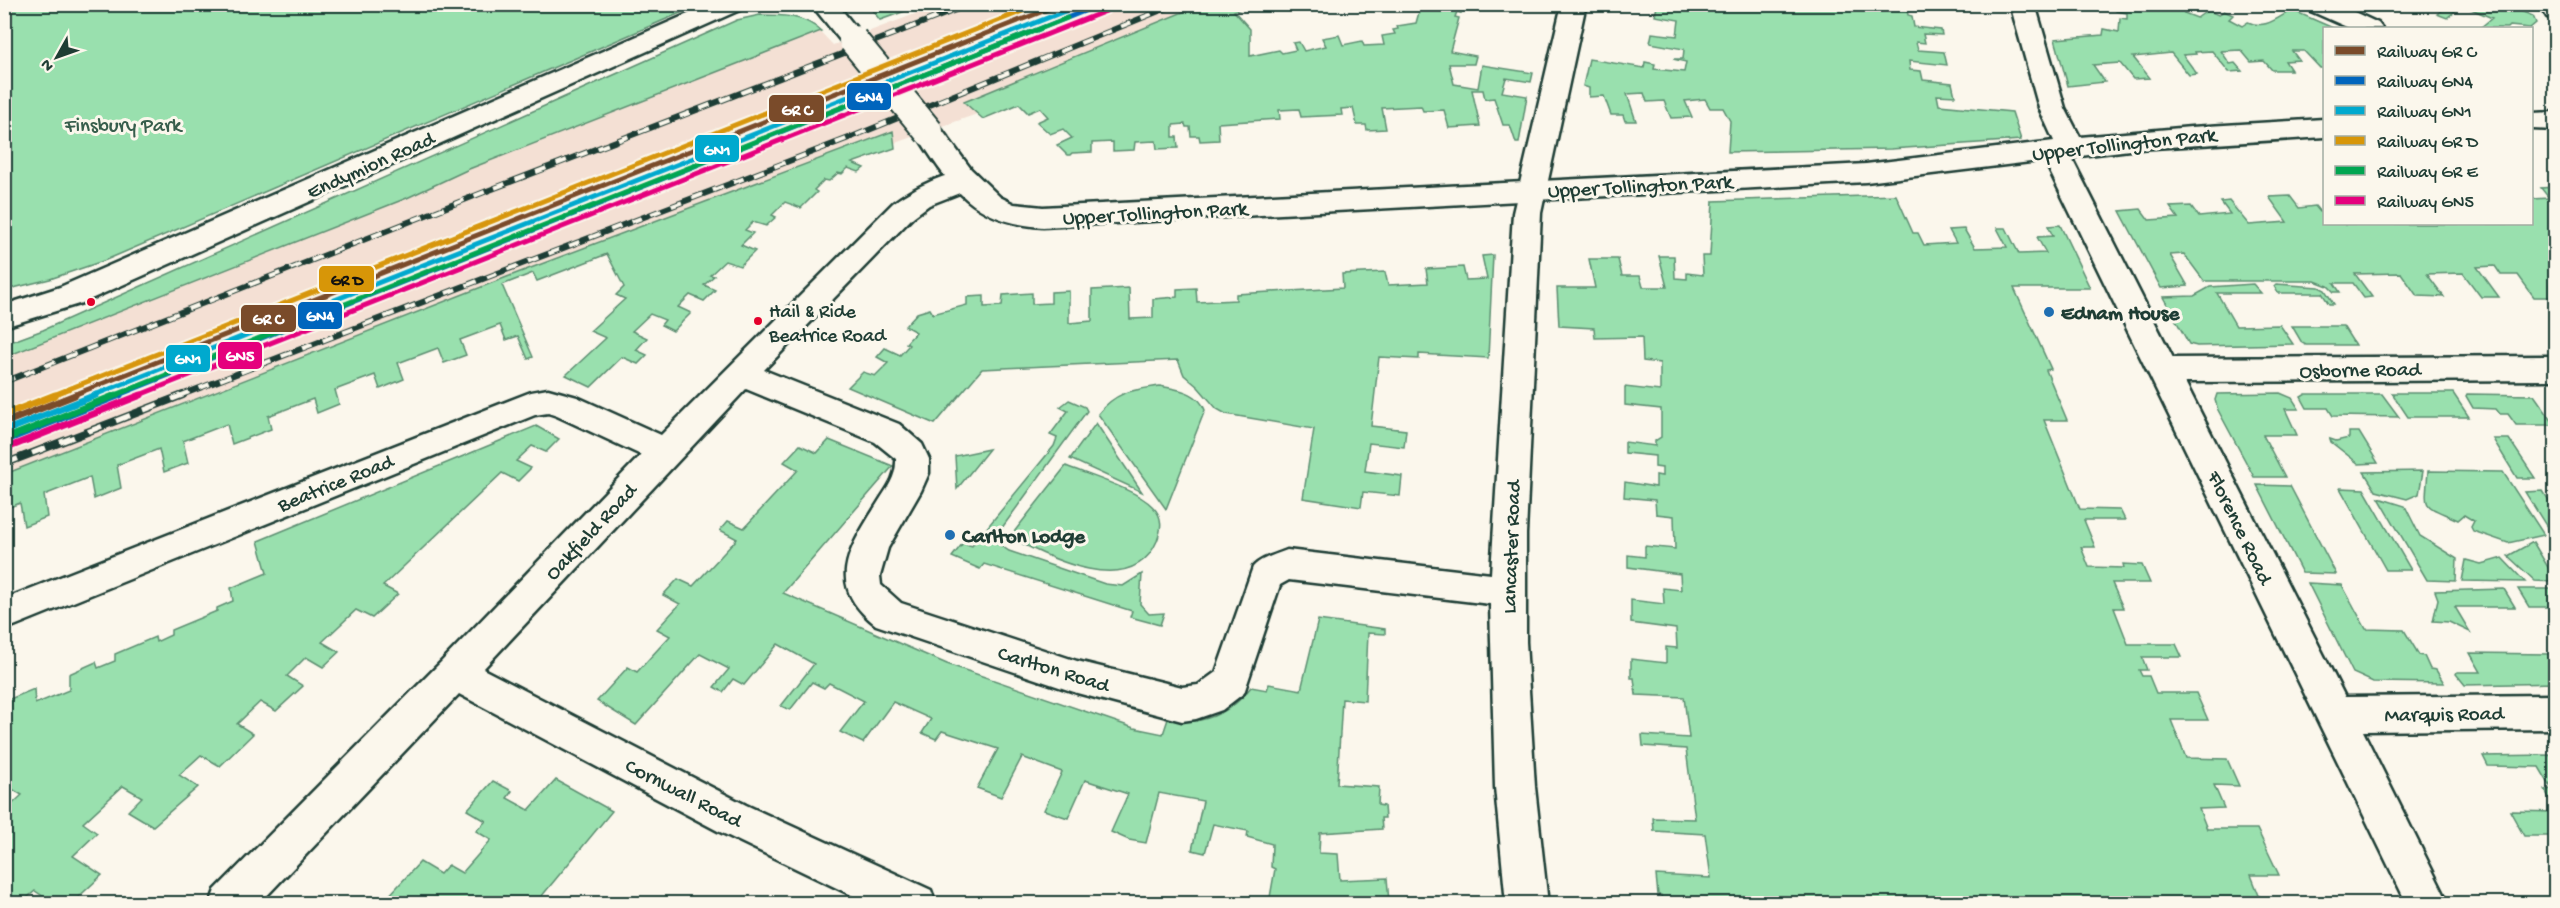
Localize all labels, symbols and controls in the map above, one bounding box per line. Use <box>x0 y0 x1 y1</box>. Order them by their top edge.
north arrow <box>27 27 87 87</box>
legend <box>2323 27 2533 225</box>
text: Railway GR C <box>2377 43 2477 64</box>
text: N <box>37 54 59 75</box>
text: Railway GN4 <box>2377 73 2473 94</box>
line badge: GN4 <box>846 82 892 111</box>
text: GN4 <box>855 90 883 109</box>
line badge: GR C <box>768 94 825 123</box>
text: GR C <box>782 103 814 122</box>
text: Railway GN1 <box>2377 103 2472 124</box>
park label: Finsbury Park <box>64 115 184 140</box>
street label: Upper Tollington Park <box>2031 124 2220 169</box>
street label: Endymion Road <box>304 127 441 206</box>
text: Railway GR D <box>2377 133 2478 154</box>
line badge: GN1 <box>694 134 740 163</box>
text: GN1 <box>704 143 731 162</box>
text: Railway GR E <box>2377 163 2478 184</box>
street label: Upper Tollington Park <box>1547 171 1736 206</box>
text: Railway GN5 <box>2377 193 2474 214</box>
street label: Upper Tollington Park <box>1062 198 1251 233</box>
line badge: GR D <box>318 265 375 293</box>
text: GR D <box>331 273 364 292</box>
unlabelled marker <box>85 296 97 308</box>
line badge: GN4 <box>297 301 343 330</box>
place label: Hail & Ride Beatrice Road <box>768 302 888 349</box>
place label: Ednam House <box>2061 303 2180 328</box>
line badge: GR C <box>240 304 297 333</box>
marker: Ednam House <box>2042 305 2056 319</box>
text: GN4 <box>306 309 334 328</box>
text: GR C <box>253 312 285 331</box>
marker: Hail & Ride Beatrice Road <box>752 315 764 327</box>
line badge: GN5 <box>217 341 263 370</box>
line badge: GN1 <box>165 344 211 373</box>
text: GN5 <box>226 349 255 368</box>
text: GN1 <box>175 352 202 371</box>
street label: Osborne Road <box>2299 359 2423 386</box>
street label: Beatrice Road <box>274 450 399 520</box>
street label: Florence Road <box>2199 467 2277 591</box>
street label: Lancaster Road <box>1499 478 1528 614</box>
street label: Oakfield Road <box>541 479 645 587</box>
place label: Carlton Lodge <box>961 526 1086 551</box>
marker: Carlton Lodge <box>943 528 957 542</box>
street label: Carlton Road <box>994 643 1113 701</box>
street label: Marquis Road <box>2384 703 2506 730</box>
street label: Cornwall Road <box>620 755 746 836</box>

